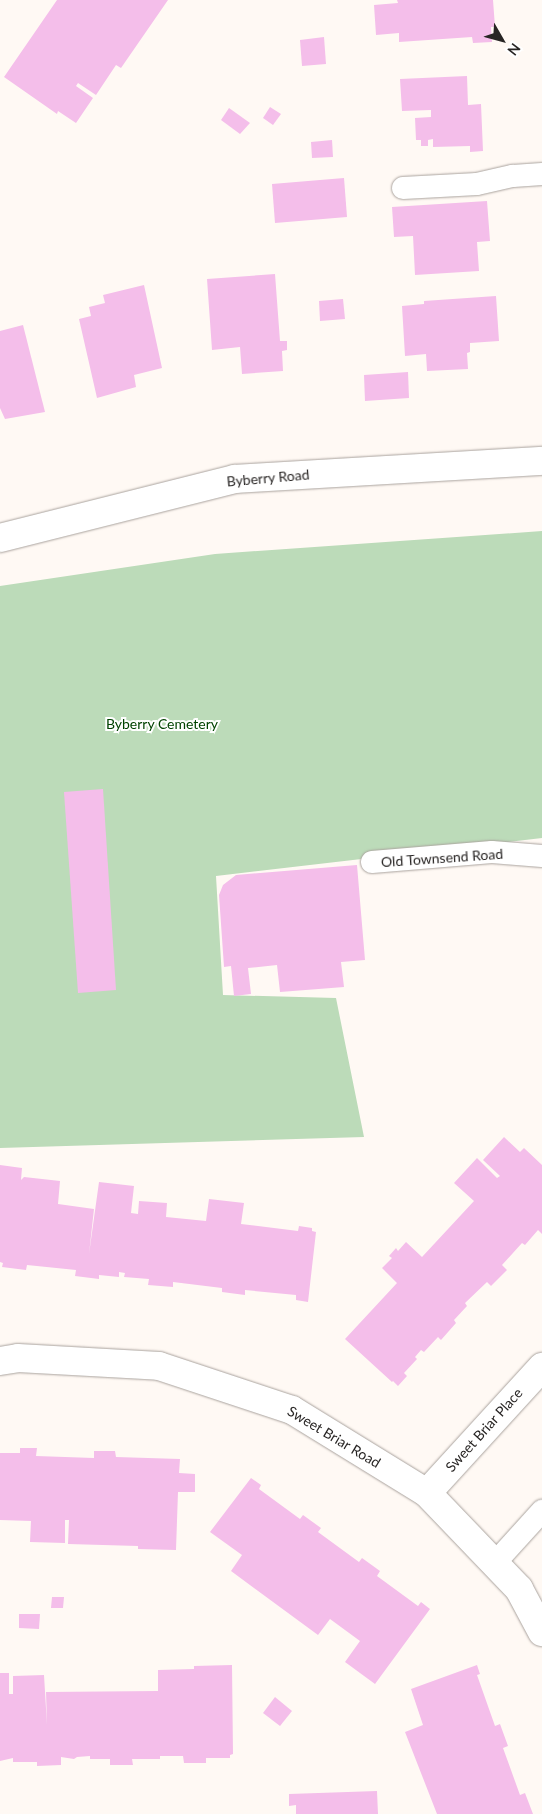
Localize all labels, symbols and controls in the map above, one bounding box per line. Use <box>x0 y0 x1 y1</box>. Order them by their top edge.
north arrow <box>477 15 527 65</box>
text: N <box>504 40 524 59</box>
street label: Byberry Road <box>226 466 310 490</box>
park label: Byberry Cemetery <box>106 716 218 732</box>
street label: Old Townsend Road <box>380 845 504 871</box>
street label: Sweet Briar Place <box>442 1385 526 1475</box>
street label: Sweet Briar Road <box>284 1403 384 1471</box>

